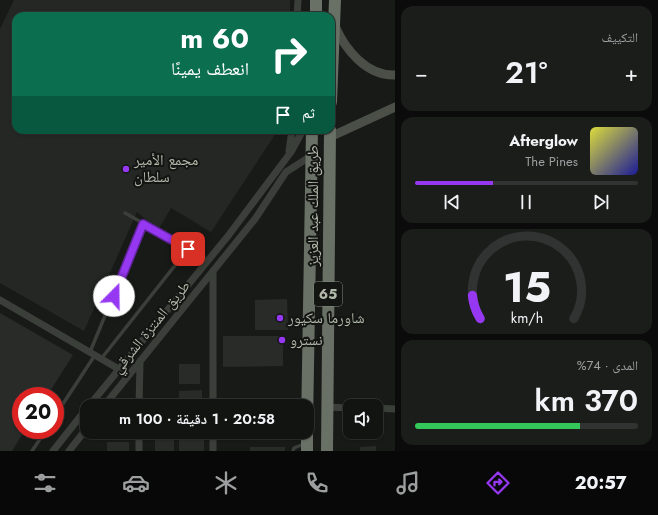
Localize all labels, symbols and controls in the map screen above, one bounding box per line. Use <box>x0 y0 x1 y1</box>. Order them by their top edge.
text: 60 m <box>180 18 249 59</box>
icon: right <box>263 28 315 80</box>
text: التكييف <box>602 28 638 47</box>
text: 21° <box>505 51 547 94</box>
text: انعطف يمينًا <box>171 56 249 82</box>
text: − <box>415 57 428 89</box>
text: + <box>624 57 638 89</box>
text: ثم <box>302 102 315 124</box>
icon: arrive <box>272 104 294 126</box>
text: Afterglow <box>509 130 578 152</box>
street label: طريق الملك عبد العزيز <box>302 145 324 268</box>
place label: مجمع الأمير سلطان <box>133 149 198 188</box>
text: The Pines <box>525 152 578 171</box>
marker: مجمع الأمير سلطان <box>121 164 131 174</box>
icon: previous <box>441 191 463 213</box>
icon: pause <box>515 191 537 213</box>
icon: next <box>590 191 612 213</box>
pin <box>171 232 205 266</box>
icon: arrive <box>177 238 199 260</box>
text: 15 <box>503 257 550 318</box>
position arrow <box>93 275 135 317</box>
street label: طريق المنتزة الشرقي <box>107 276 196 379</box>
road number: 65 <box>314 282 342 306</box>
place label: شاورما سكيور <box>287 307 365 329</box>
text: km/h <box>510 308 543 328</box>
marker: شاورما سكيور <box>275 313 285 323</box>
place label: نسترو <box>290 329 323 351</box>
marker: نسترو <box>277 335 287 345</box>
text: المدى · 74% <box>577 356 638 375</box>
text: 370 km <box>535 379 638 422</box>
speed limit sign: 20 <box>12 387 64 439</box>
map controls <box>343 399 383 439</box>
button: sound <box>343 399 383 439</box>
text: 20:58 · 1 دقيقة · 100 m <box>119 408 275 430</box>
icon: filters <box>31 469 59 497</box>
icon: car <box>122 469 150 497</box>
icon: climate <box>212 469 240 497</box>
icon: phone <box>303 469 331 497</box>
icon: music <box>394 469 422 497</box>
icon: directions <box>484 469 512 497</box>
text: 20:57 <box>575 470 627 496</box>

